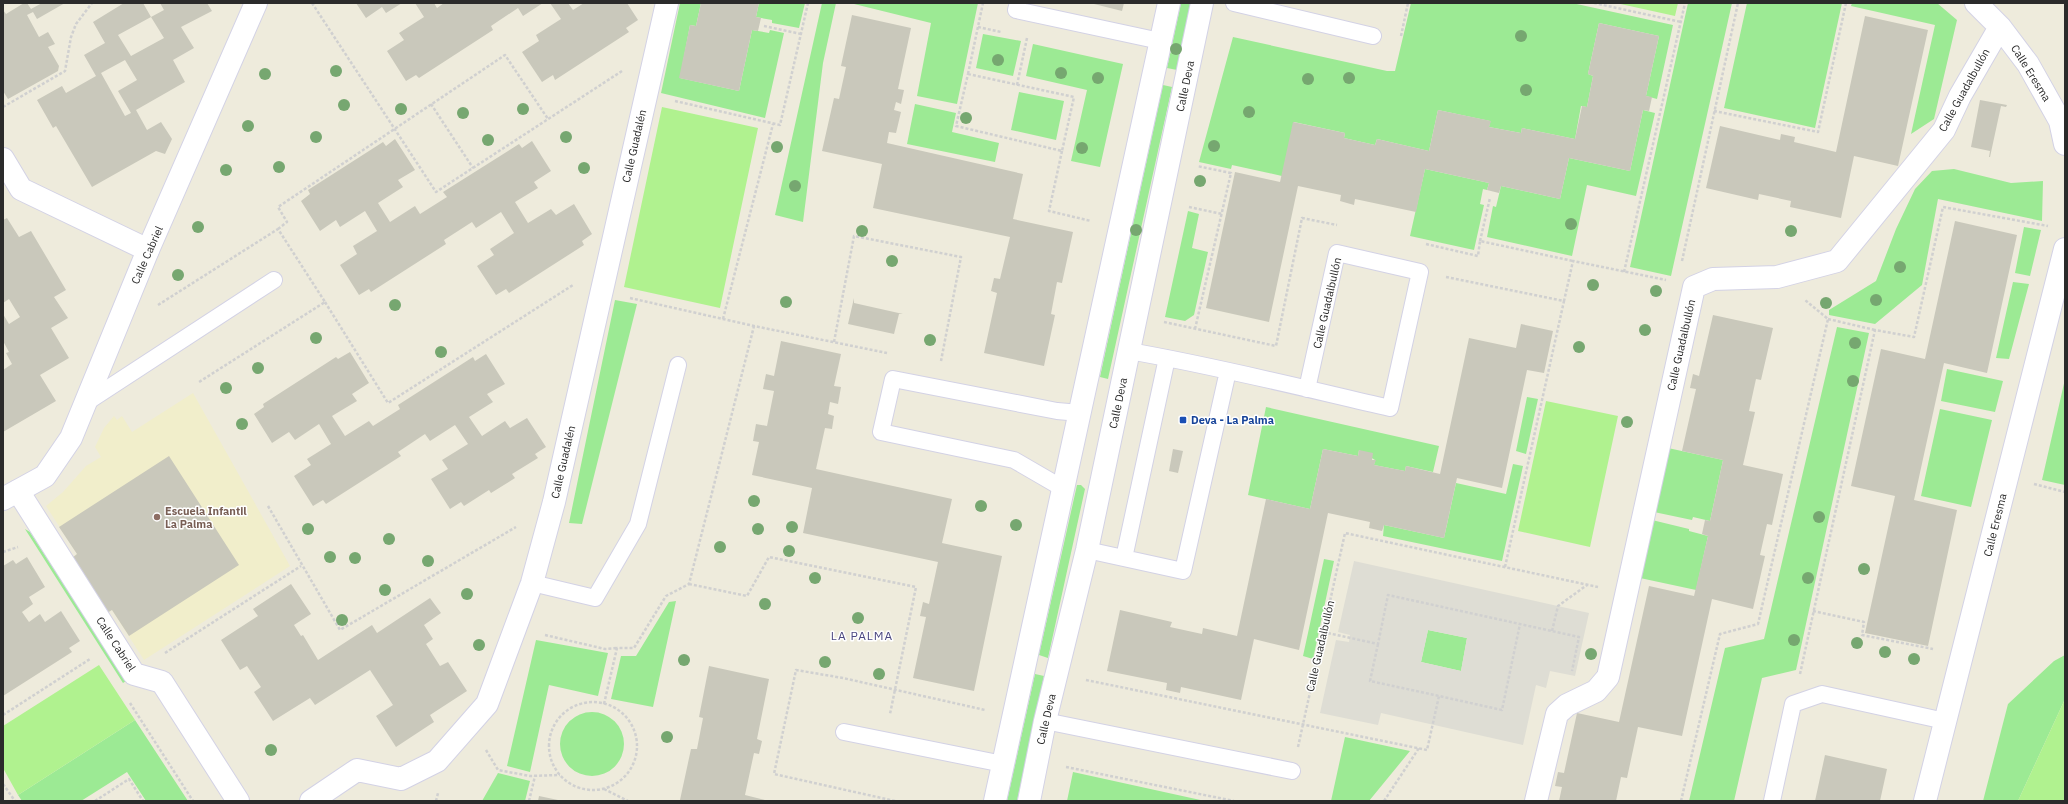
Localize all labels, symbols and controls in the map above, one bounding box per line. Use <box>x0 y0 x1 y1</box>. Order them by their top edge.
street label: Calle Eresma <box>2008 42 2054 104</box>
street label: Calle Guadalbullón <box>1935 46 1993 134</box>
street label: Calle Deva <box>1173 59 1197 113</box>
street label: Calle Guadalén <box>619 108 649 184</box>
street label: Calle Cabriel <box>128 224 166 286</box>
street label: Calle Guadalbullón <box>1310 256 1344 350</box>
street label: Calle Guadalbullón <box>1664 298 1698 392</box>
street label: Calle Deva <box>1106 376 1130 430</box>
place label: Deva - La Palma <box>1191 413 1274 427</box>
marker: Deva - La Palma <box>1178 415 1188 425</box>
street label: Calle Guadalén <box>548 424 578 500</box>
street label: Calle Eresma <box>1980 492 2010 558</box>
place label: Escuela Infantil La Palma <box>165 504 247 531</box>
marker: Escuela Infantil La Palma <box>152 512 162 522</box>
street label: Calle Guadalbullón <box>1303 599 1337 693</box>
street label: Calle Cabriel <box>93 614 139 674</box>
district label: LA PALMA <box>831 628 893 643</box>
street label: Calle Deva <box>1033 692 1059 746</box>

